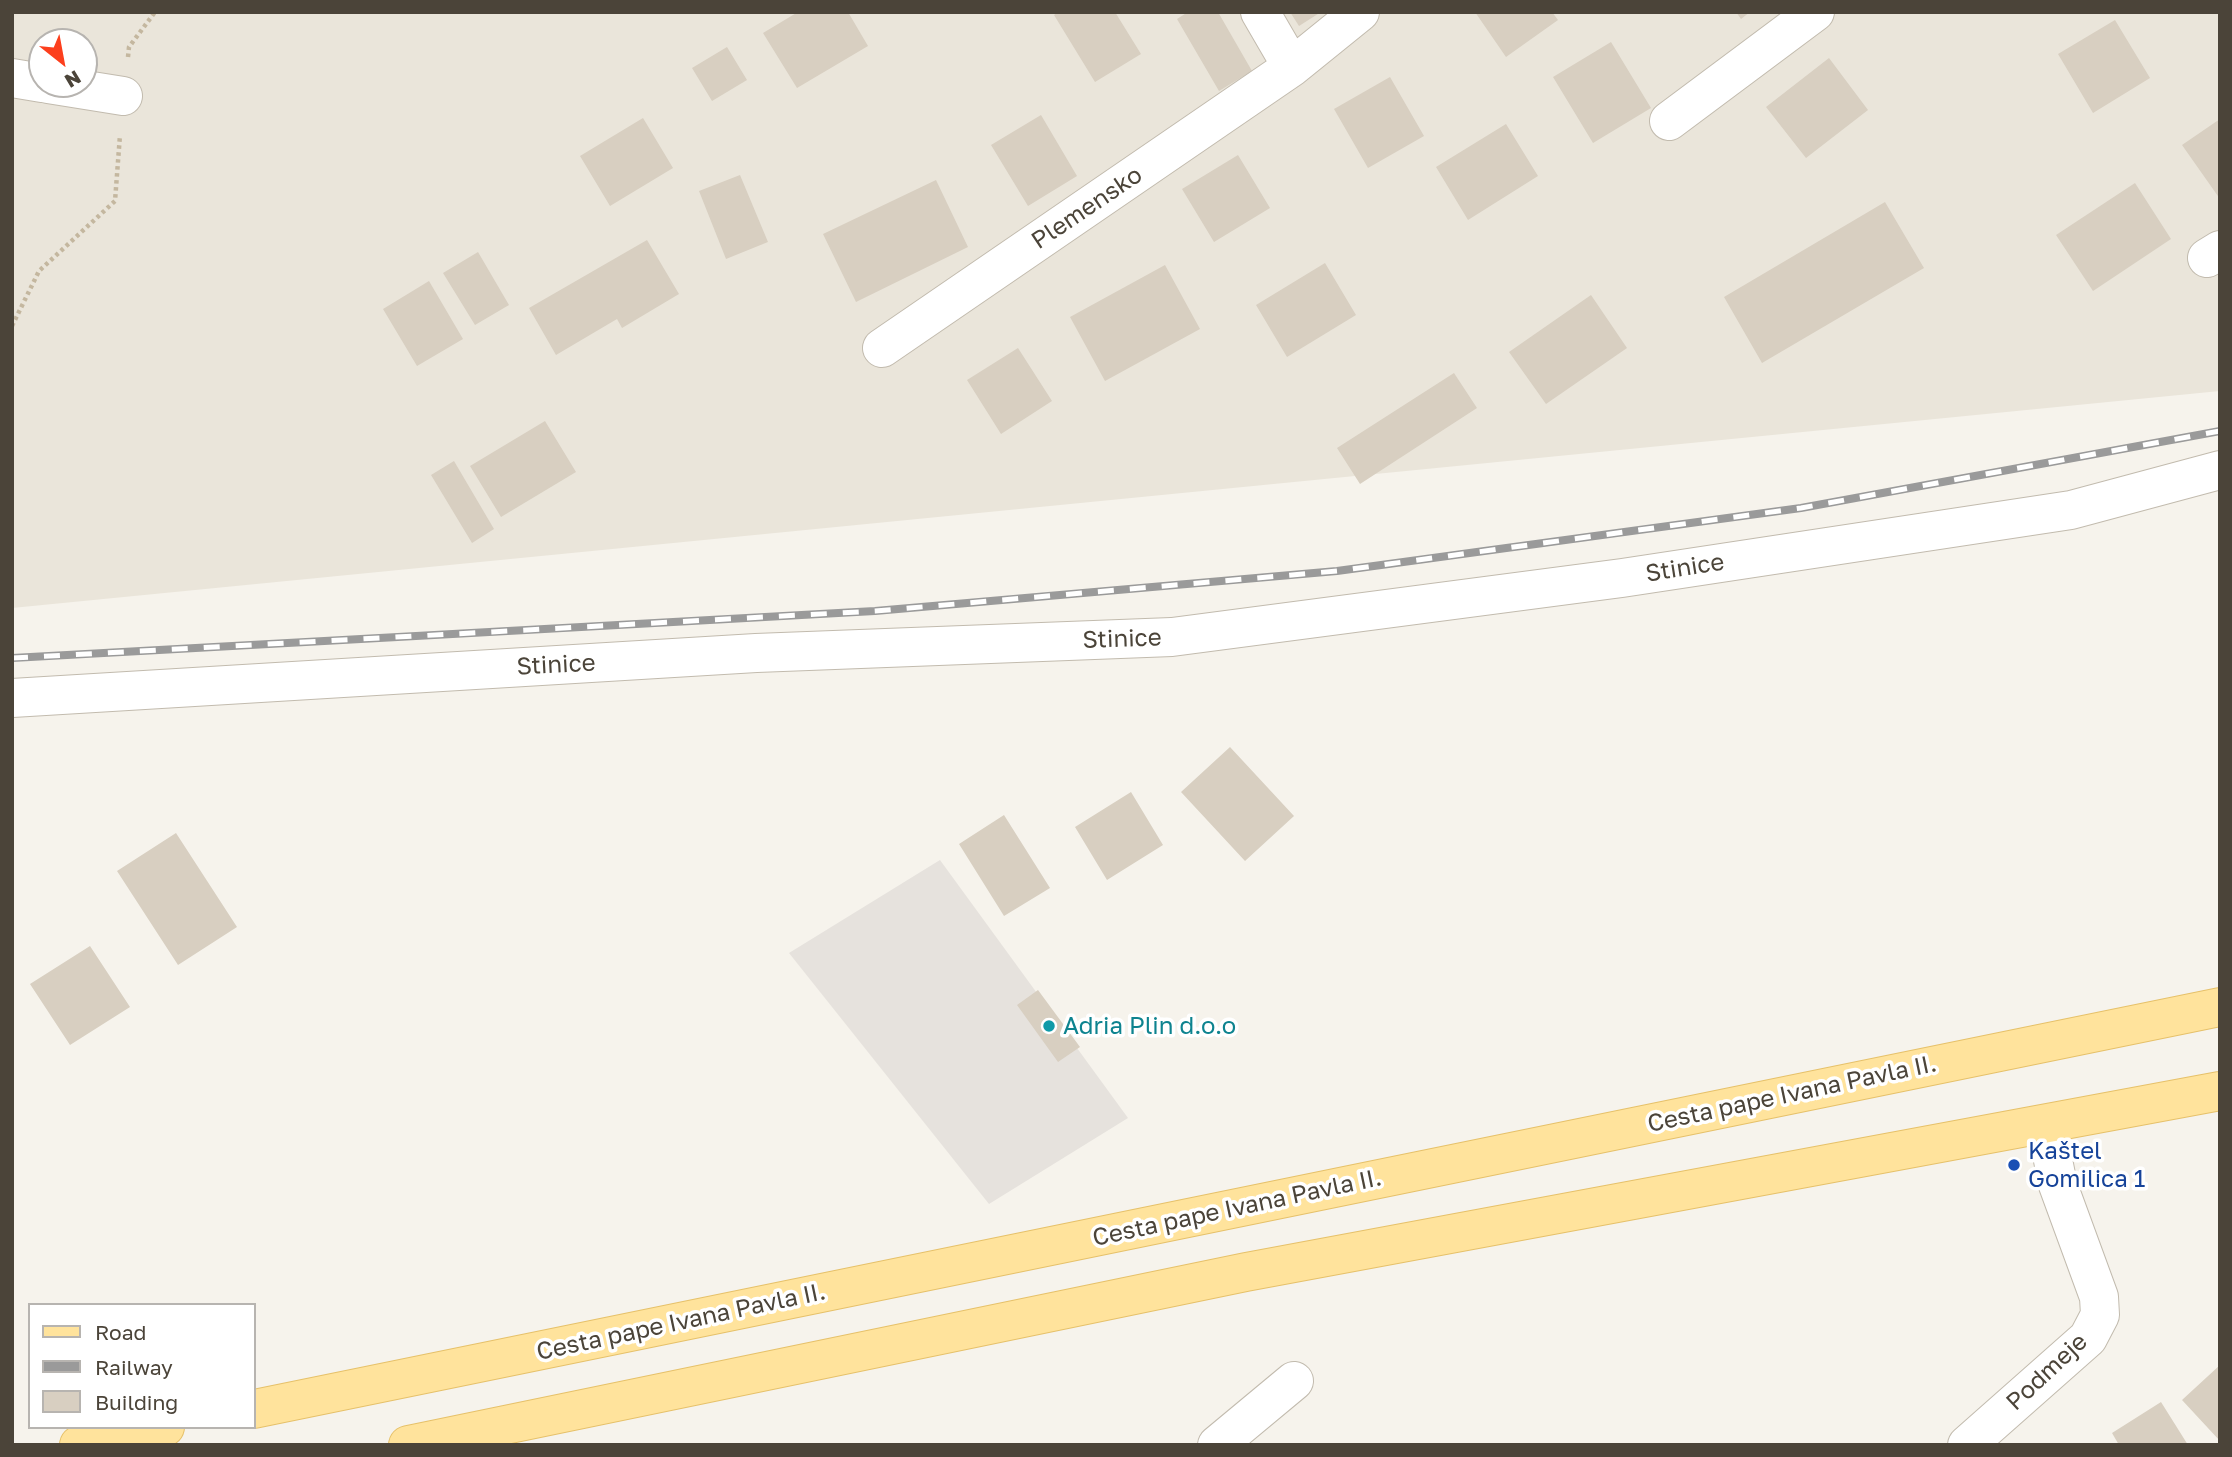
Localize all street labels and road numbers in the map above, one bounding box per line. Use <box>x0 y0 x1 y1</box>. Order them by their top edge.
street label: Plemensko <box>1026 160 1148 256</box>
street label: Stinice <box>1644 548 1726 588</box>
street label: Stinice <box>1082 623 1162 655</box>
street label: Stinice <box>516 649 596 681</box>
street label: Cesta pape Ivana Pavla II. <box>1645 1049 1939 1139</box>
street label: Cesta pape Ivana Pavla II. <box>1090 1163 1384 1253</box>
street label: Cesta pape Ivana Pavla II. <box>534 1277 828 1367</box>
street label: Podmeje <box>2001 1327 2093 1417</box>

